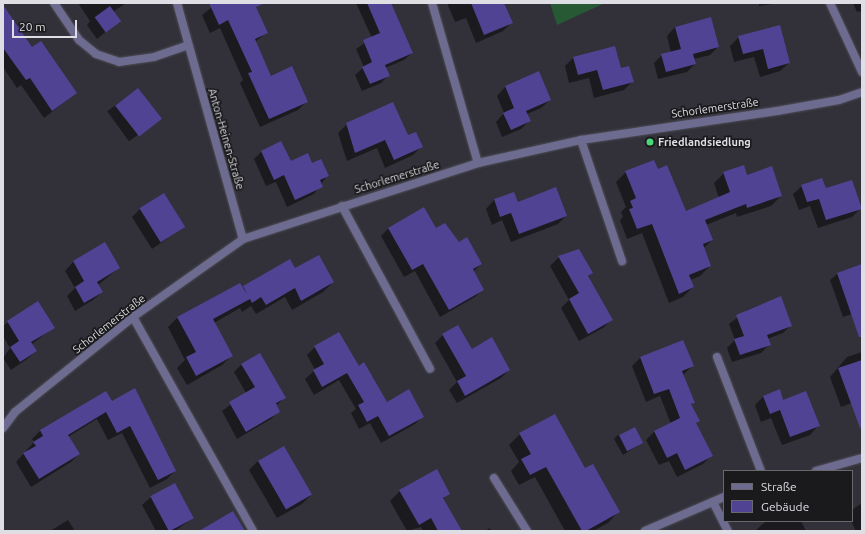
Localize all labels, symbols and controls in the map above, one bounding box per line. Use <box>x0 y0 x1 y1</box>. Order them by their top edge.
scale bar <box>14 12 79 38</box>
text: 20 m <box>19 20 46 33</box>
street label: Anton-Heinen-Straße <box>205 87 247 191</box>
street label: Schorlemerstraße <box>670 95 760 121</box>
place label: Friedlandsiedlung <box>658 135 751 149</box>
marker: Friedlandsiedlung <box>645 137 655 147</box>
street label: Schorlemerstraße <box>353 158 441 196</box>
street label: Schorlemerstraße <box>70 292 148 356</box>
legend <box>723 470 853 522</box>
text: Straße <box>761 480 797 493</box>
text: Gebäude <box>761 500 809 513</box>

